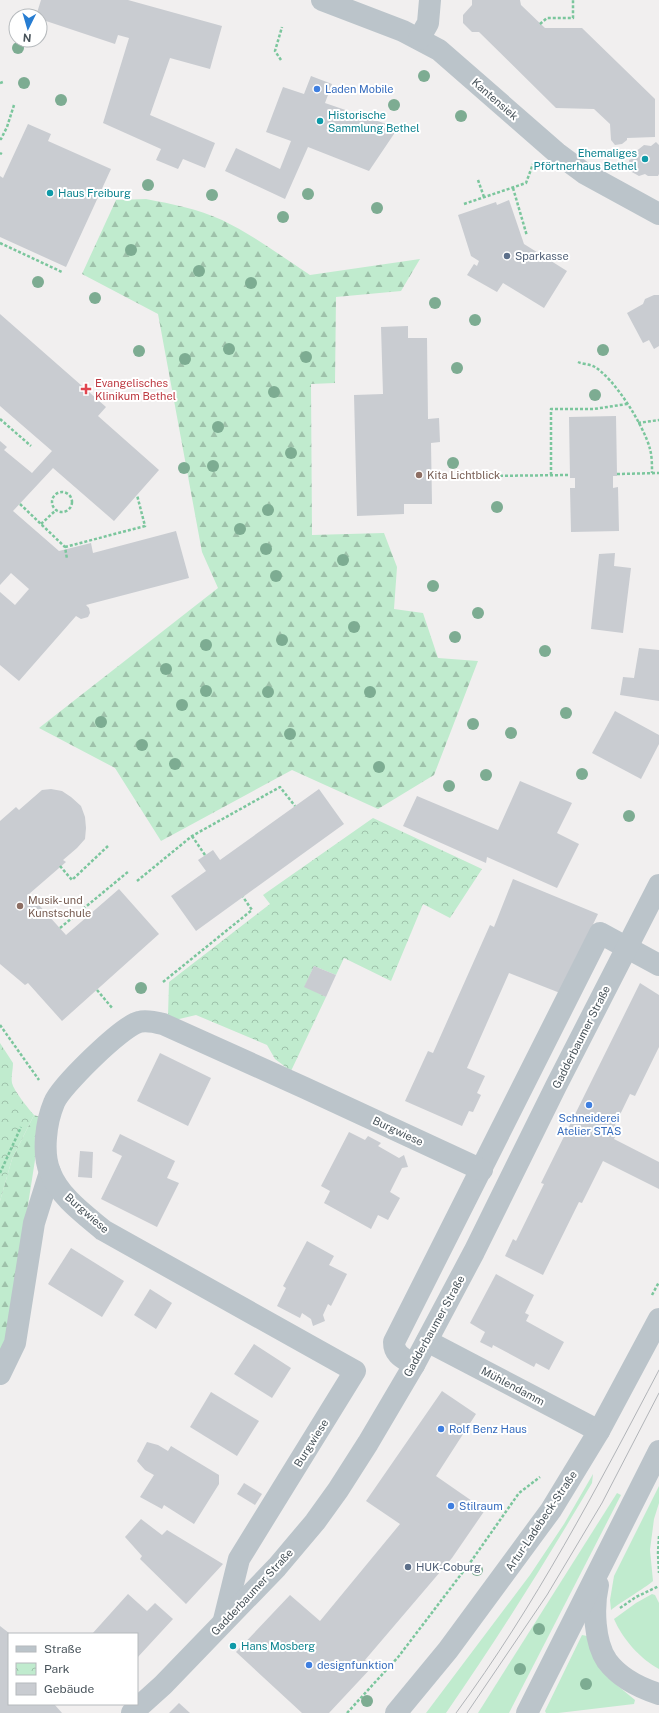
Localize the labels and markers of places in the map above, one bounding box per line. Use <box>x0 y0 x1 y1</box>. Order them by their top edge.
place label: Laden Mobile <box>325 83 394 95</box>
marker: Laden Mobile <box>312 84 322 94</box>
place label: Historische Sammlung Bethel <box>328 109 420 134</box>
marker: Historische Sammlung Bethel <box>315 116 325 126</box>
place label: Ehemaliges Pförtnerhaus Bethel <box>534 147 637 172</box>
marker: Ehemaliges Pförtnerhaus Bethel <box>640 154 650 164</box>
place label: Haus Freiburg <box>58 187 131 199</box>
marker: Haus Freiburg <box>45 188 55 198</box>
place label: Sparkasse <box>515 250 569 262</box>
marker: Sparkasse <box>502 251 512 261</box>
place label: Evangelisches Klinikum Bethel <box>95 377 176 402</box>
marker: Evangelisches Klinikum Bethel <box>80 383 92 395</box>
place label: Kita Lichtblick <box>427 469 500 481</box>
marker: Kita Lichtblick <box>414 470 424 480</box>
place label: Musik- und Kunstschule <box>28 894 91 919</box>
marker: Musik- und Kunstschule <box>15 901 25 911</box>
marker: Schneiderei Atelier STAS <box>584 1100 594 1110</box>
place label: Schneiderei Atelier STAS <box>557 1112 621 1137</box>
place label: Rolf Benz Haus <box>449 1423 527 1435</box>
marker: Rolf Benz Haus <box>436 1424 446 1434</box>
place label: Stilraum <box>459 1500 503 1512</box>
marker: Stilraum <box>446 1501 456 1511</box>
place label: HUK-Coburg <box>416 1561 481 1573</box>
marker: HUK-Coburg <box>403 1562 413 1572</box>
place label: Hans Mosberg <box>241 1640 315 1652</box>
marker: Hans Mosberg <box>228 1641 238 1651</box>
place label: designfunktion <box>317 1659 394 1671</box>
marker: designfunktion <box>304 1660 314 1670</box>

